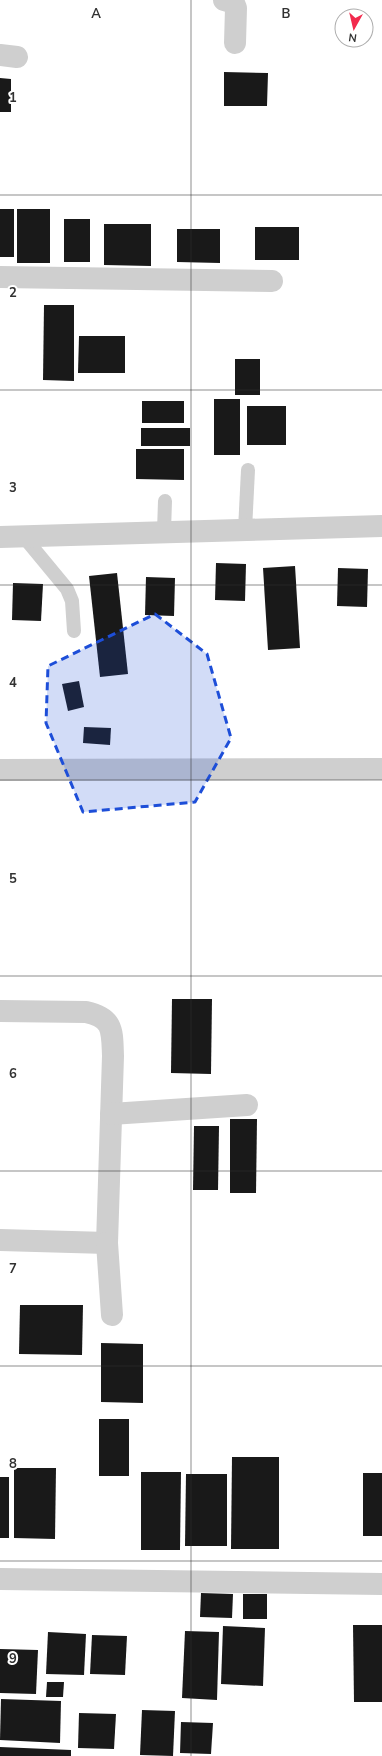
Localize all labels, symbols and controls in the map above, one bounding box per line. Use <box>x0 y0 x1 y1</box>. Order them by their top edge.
text: A <box>91 5 101 23</box>
text: B <box>282 5 291 23</box>
north arrow <box>334 8 374 48</box>
text: N <box>348 29 358 45</box>
text: 1 <box>9 89 17 107</box>
text: 2 <box>9 284 17 302</box>
text: 3 <box>9 479 17 497</box>
text: 4 <box>9 674 17 692</box>
text: 5 <box>9 870 17 888</box>
text: 6 <box>9 1065 17 1083</box>
text: 7 <box>9 1260 17 1278</box>
text: 8 <box>9 1455 17 1473</box>
text: 9 <box>9 1650 17 1668</box>

